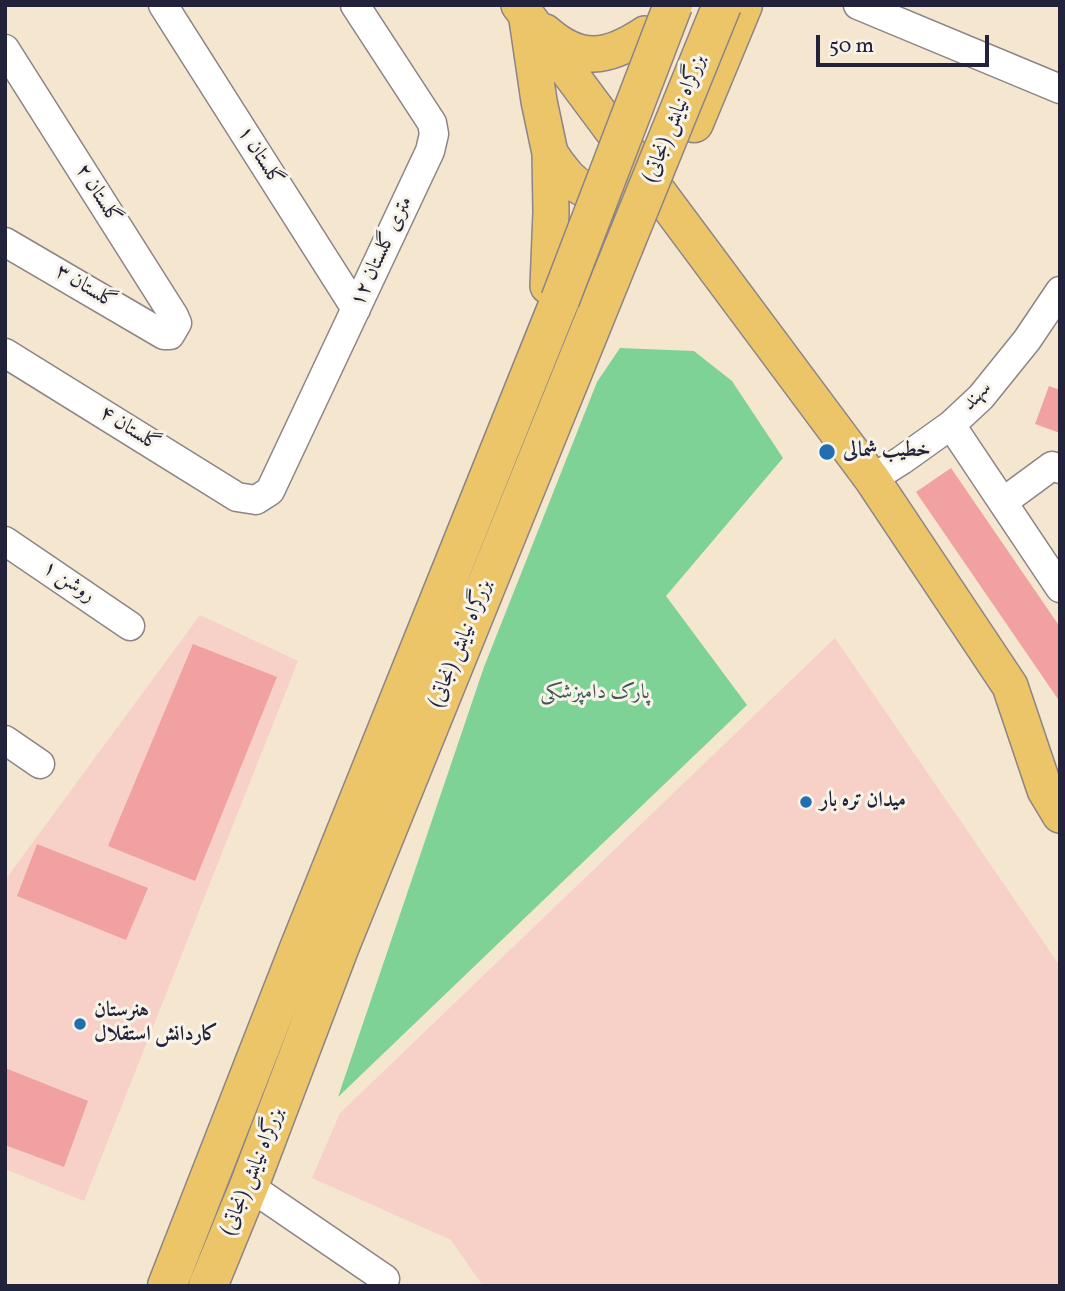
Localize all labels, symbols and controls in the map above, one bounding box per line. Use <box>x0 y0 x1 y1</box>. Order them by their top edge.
scale bar <box>820 21 993 65</box>
text: 50 m <box>829 32 874 61</box>
street label: بزرگراه نیایش (نجاتی) <box>639 52 713 186</box>
street label: گلستان ۱ <box>231 122 287 192</box>
street label: گلستان ۲ <box>69 160 125 230</box>
street label: ۱۲ متری گلستان <box>346 193 420 311</box>
street label: گلستان ۳ <box>50 260 120 316</box>
street label: سهند <box>958 377 998 417</box>
street label: گلستان ۴ <box>94 402 164 458</box>
place label: خطیب شمالی <box>843 439 931 465</box>
marker: خطیب شمالی <box>817 442 837 462</box>
street label: روشن ۱ <box>37 556 99 610</box>
street label: بزرگراه نیایش (نجاتی) <box>425 577 499 711</box>
park label: پارک دامپزشکی <box>540 681 650 707</box>
place label: میدان تره بار <box>820 789 906 815</box>
marker: میدان تره بار <box>798 794 814 810</box>
place label: هنرستان کاردانش استقلال <box>94 999 218 1049</box>
marker: هنرستان کاردانش استقلال <box>72 1016 88 1032</box>
street label: بزرگراه نیایش (نجاتی) <box>217 1105 291 1239</box>

